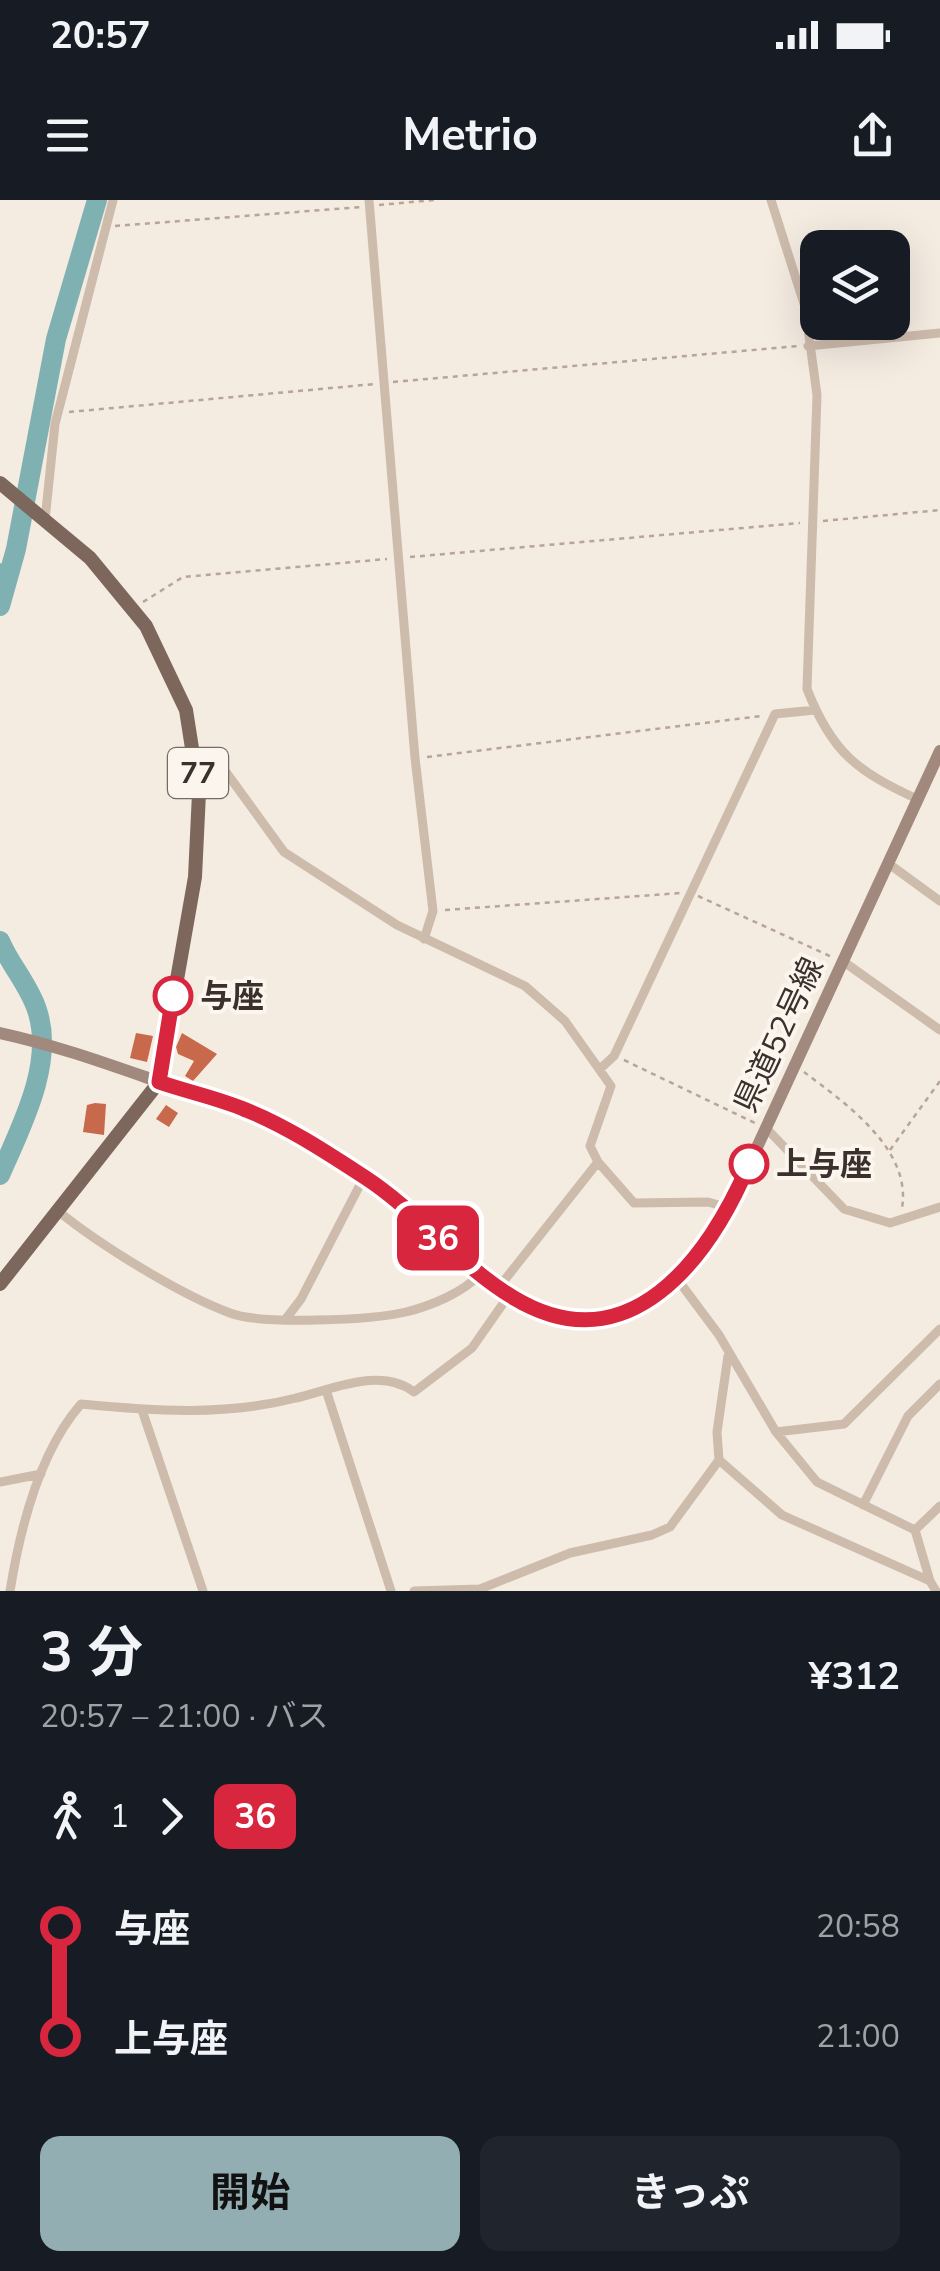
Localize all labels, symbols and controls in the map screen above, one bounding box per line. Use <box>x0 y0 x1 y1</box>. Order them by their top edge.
text: 20:57 <box>50 10 151 61</box>
text: Metrio <box>402 105 538 166</box>
icon: menu <box>40 108 95 163</box>
icon: share <box>845 108 900 163</box>
map controls <box>800 230 910 340</box>
button: layers <box>800 230 910 340</box>
road number: 77 <box>168 748 228 798</box>
street label: 県道52号線 <box>724 951 834 1119</box>
place label: 与座 <box>200 975 264 1018</box>
marker: 与座 <box>154 977 192 1015</box>
place label: 上与座 <box>776 1143 872 1186</box>
marker: 上与座 <box>730 1145 768 1183</box>
line badge: 36 <box>393 1206 483 1270</box>
text: 36 <box>417 1215 459 1262</box>
text: 3 分 <box>40 1615 143 1690</box>
text: ¥312 <box>809 1651 900 1702</box>
text: 20:57 – 21:00 · バス <box>40 1695 328 1738</box>
icon: walk <box>40 1789 95 1844</box>
icon: forward <box>144 1789 199 1844</box>
text: 36 <box>234 1793 276 1840</box>
text: 1 <box>110 1795 129 1838</box>
text: 与座 <box>114 1904 190 1955</box>
text: 20:58 <box>816 1905 900 1948</box>
text: 上与座 <box>114 2014 228 2065</box>
text: 21:00 <box>816 2015 900 2058</box>
button: 開始 <box>40 2136 460 2251</box>
button: きっぷ <box>480 2136 900 2251</box>

